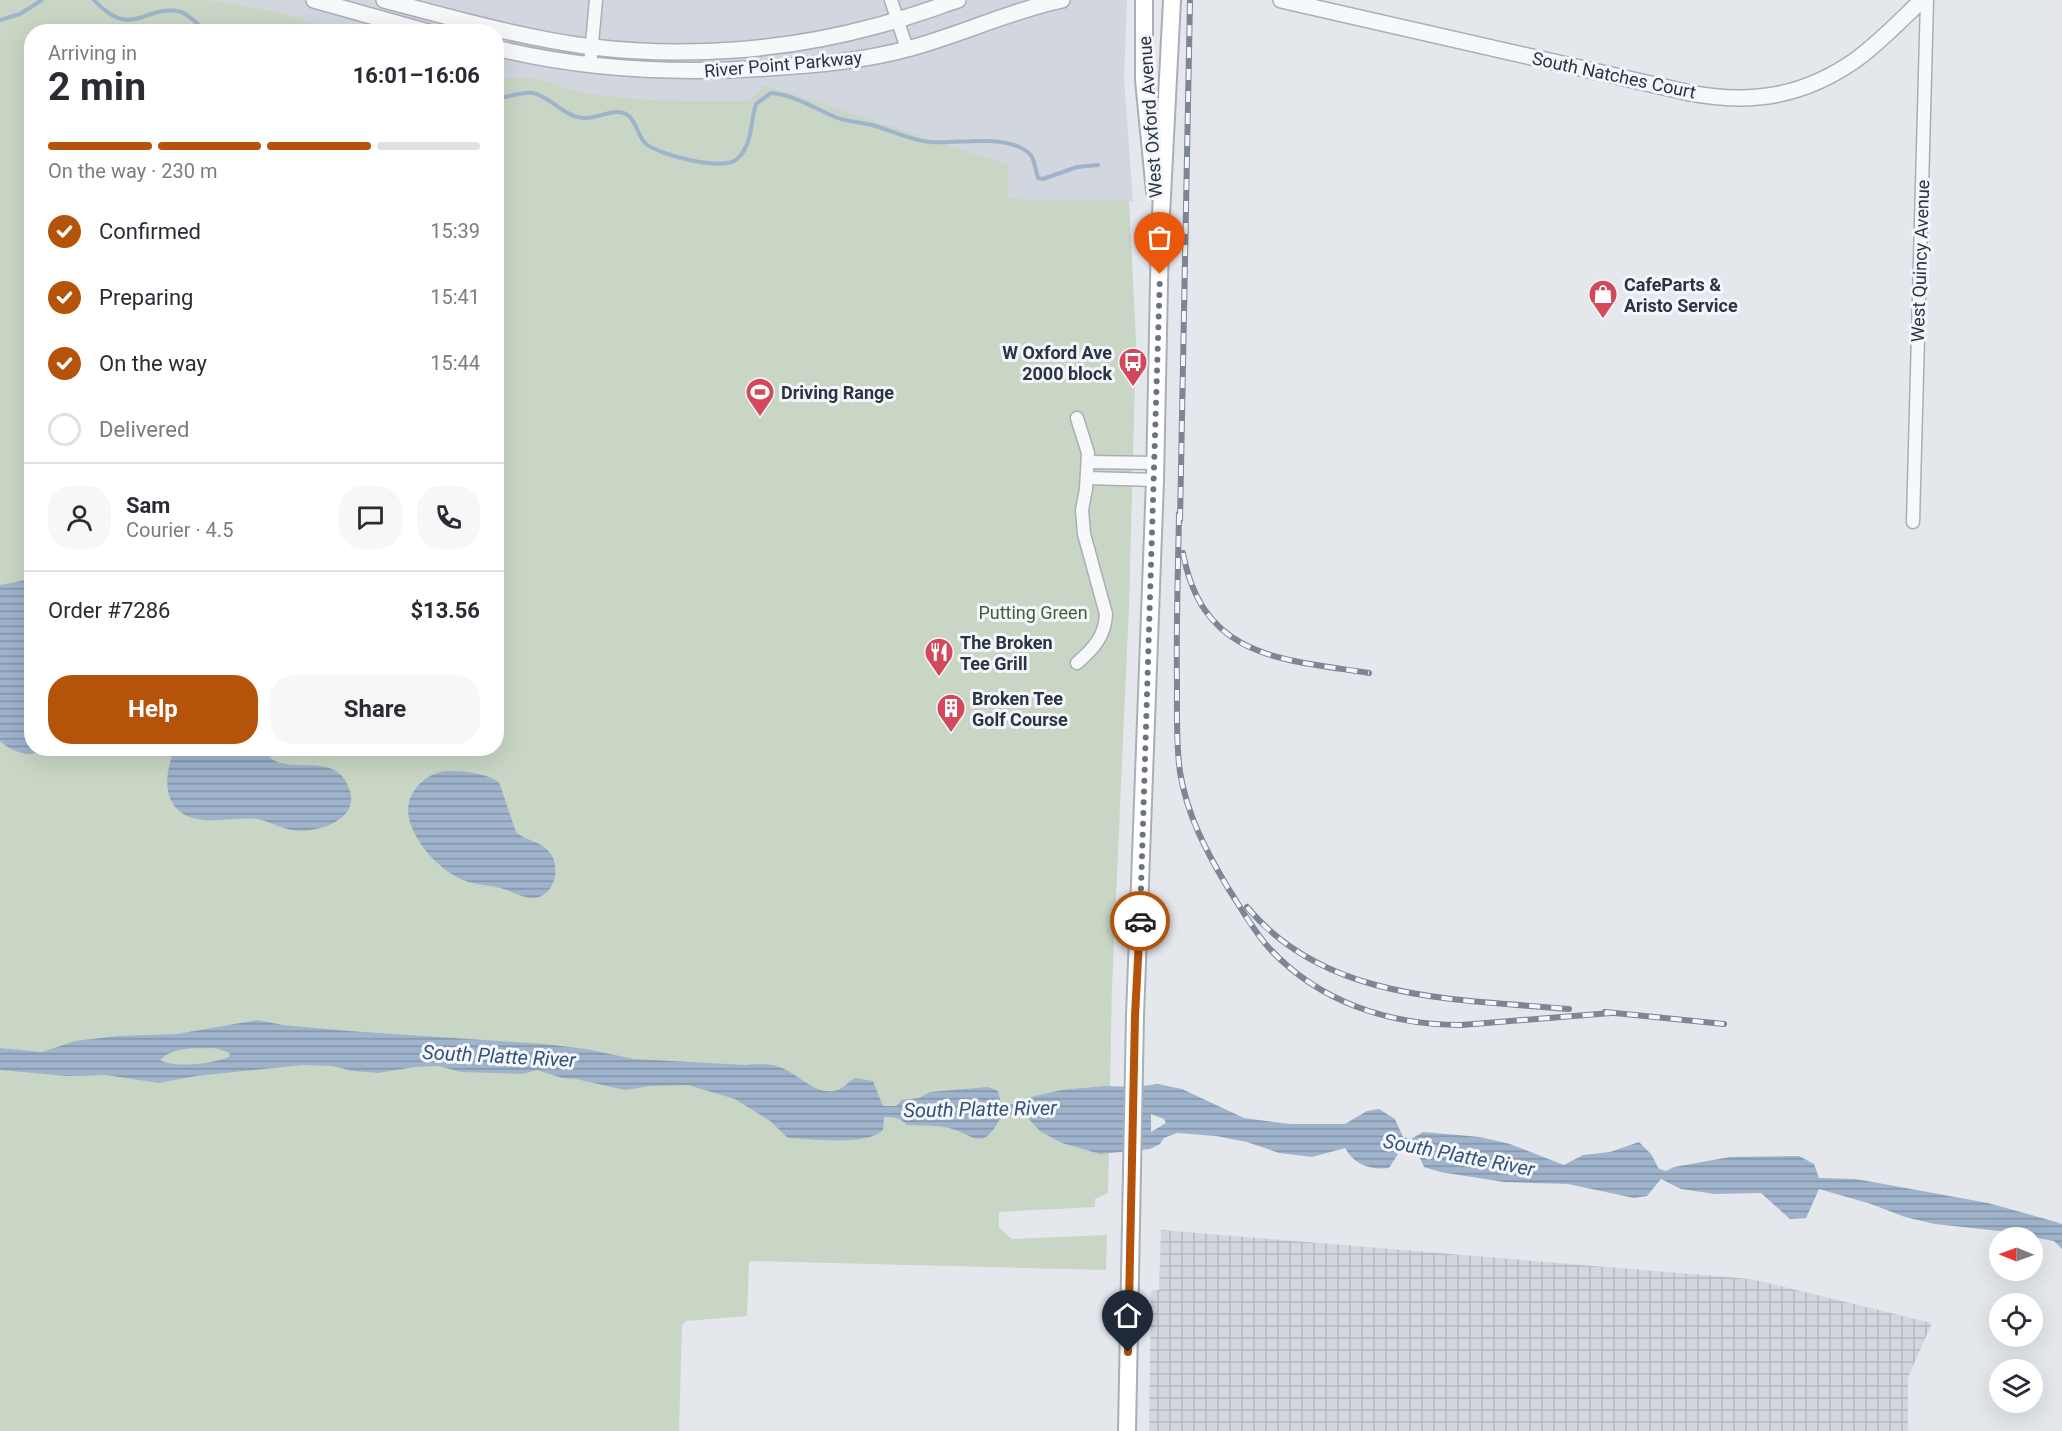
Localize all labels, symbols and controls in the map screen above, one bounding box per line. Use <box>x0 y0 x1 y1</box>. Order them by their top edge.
street label: West Oxford Avenue <box>1134 35 1166 199</box>
text: Arriving in <box>48 41 137 65</box>
street label: River Point Parkway <box>703 47 863 81</box>
street label: South Natches Court <box>1530 47 1698 103</box>
text: 16:01–16:06 <box>353 63 480 88</box>
text: 2 min <box>48 64 146 110</box>
text: On the way · 230 m <box>48 159 217 183</box>
street label: West Quincy Avenue <box>1907 179 1933 343</box>
pin <box>1134 212 1185 274</box>
icon: check <box>48 215 81 248</box>
text: Confirmed <box>99 219 201 244</box>
text: 15:39 <box>430 219 480 243</box>
icon: bag <box>1143 221 1176 254</box>
place label: CafeParts & Aristo Service <box>1624 274 1738 316</box>
shop icon: CafeParts & Aristo Service <box>1587 278 1619 320</box>
icon: check <box>48 281 81 314</box>
text: Preparing <box>99 285 193 310</box>
text: 15:41 <box>430 285 480 309</box>
place label: W Oxford Ave 2000 block <box>1002 342 1112 384</box>
bus stop icon: W Oxford Ave 2000 block <box>1117 346 1149 388</box>
icon: check <box>48 347 81 380</box>
text: On the way <box>99 351 207 376</box>
text: 15:44 <box>430 351 480 375</box>
sports icon: Driving Range <box>744 376 776 418</box>
place label: Driving Range <box>781 382 894 403</box>
text: Delivered <box>99 417 189 442</box>
button: person <box>48 486 111 549</box>
button: chat <box>339 486 402 549</box>
button: phone <box>417 486 480 549</box>
text: Sam <box>126 493 170 518</box>
text: Courier · 4.5 <box>126 518 233 542</box>
text: Order #7286 <box>48 598 170 623</box>
text: $13.56 <box>411 598 480 623</box>
park label: Putting Green <box>978 602 1088 623</box>
place label: The Broken Tee Grill <box>960 632 1053 674</box>
restaurant icon: The Broken Tee Grill <box>923 636 955 678</box>
button: Help <box>48 675 258 744</box>
button: Share <box>270 675 480 744</box>
place label: Broken Tee Golf Course <box>972 688 1068 730</box>
building icon: Broken Tee Golf Course <box>935 692 967 734</box>
courier <box>1110 891 1170 951</box>
icon: car <box>1124 905 1157 938</box>
water label: South Platte River <box>422 1040 578 1072</box>
water label: South Platte River <box>903 1096 1058 1122</box>
water label: South Platte River <box>1381 1129 1538 1182</box>
north arrow <box>1989 1227 2043 1281</box>
map controls <box>1989 1227 2043 1413</box>
pin <box>1102 1290 1153 1352</box>
button: locate <box>1989 1293 2043 1347</box>
icon: home <box>1111 1299 1144 1332</box>
button: layers <box>1989 1359 2043 1413</box>

